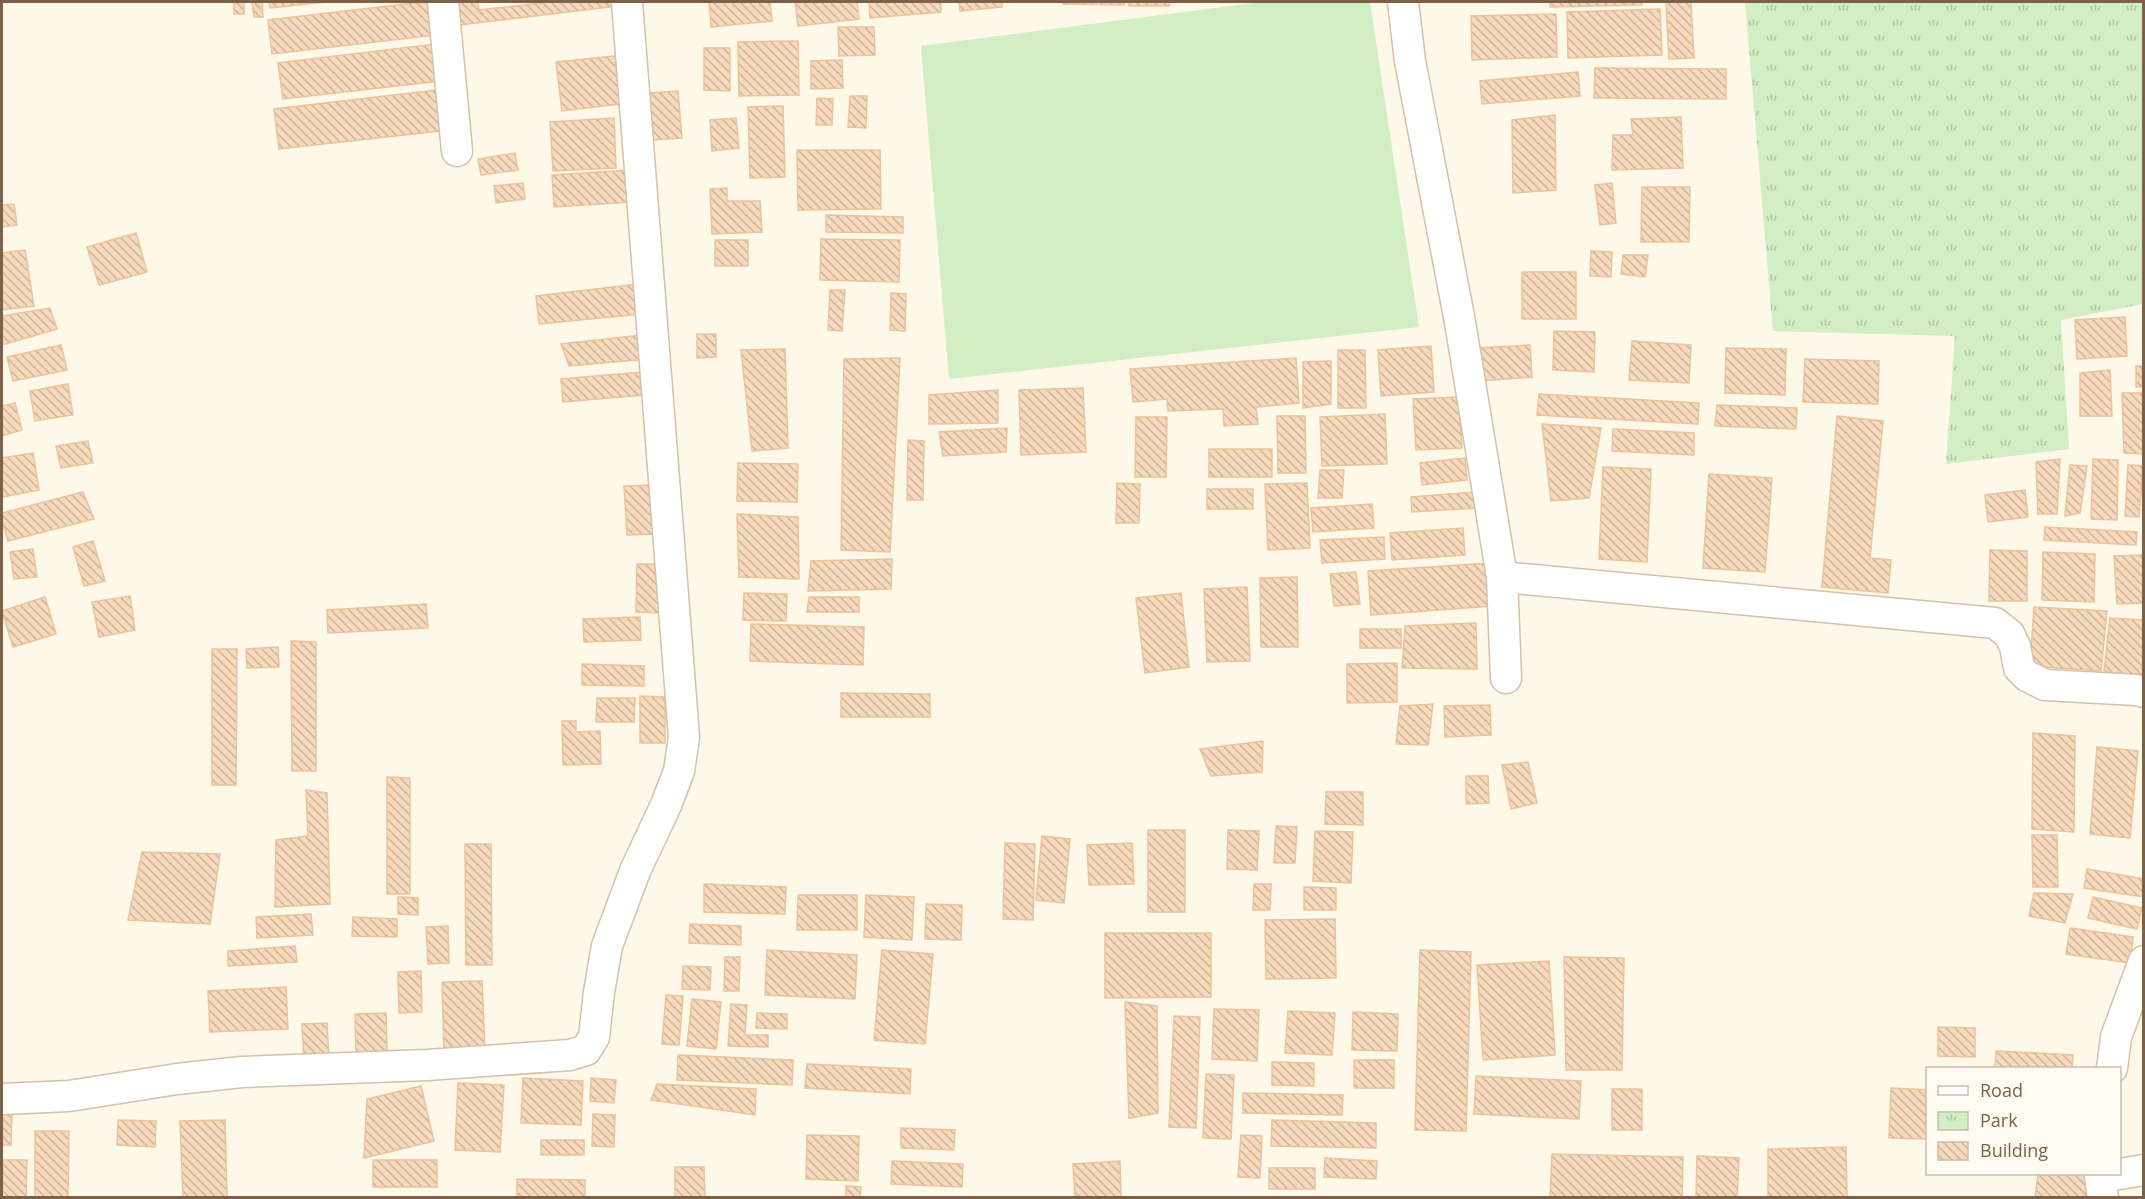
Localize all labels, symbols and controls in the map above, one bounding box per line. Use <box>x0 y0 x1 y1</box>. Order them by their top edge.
legend <box>1926 1067 2121 1175</box>
text: Road <box>1980 1078 2023 1102</box>
text: Park <box>1980 1108 2018 1132</box>
text: Building <box>1980 1138 2048 1162</box>

